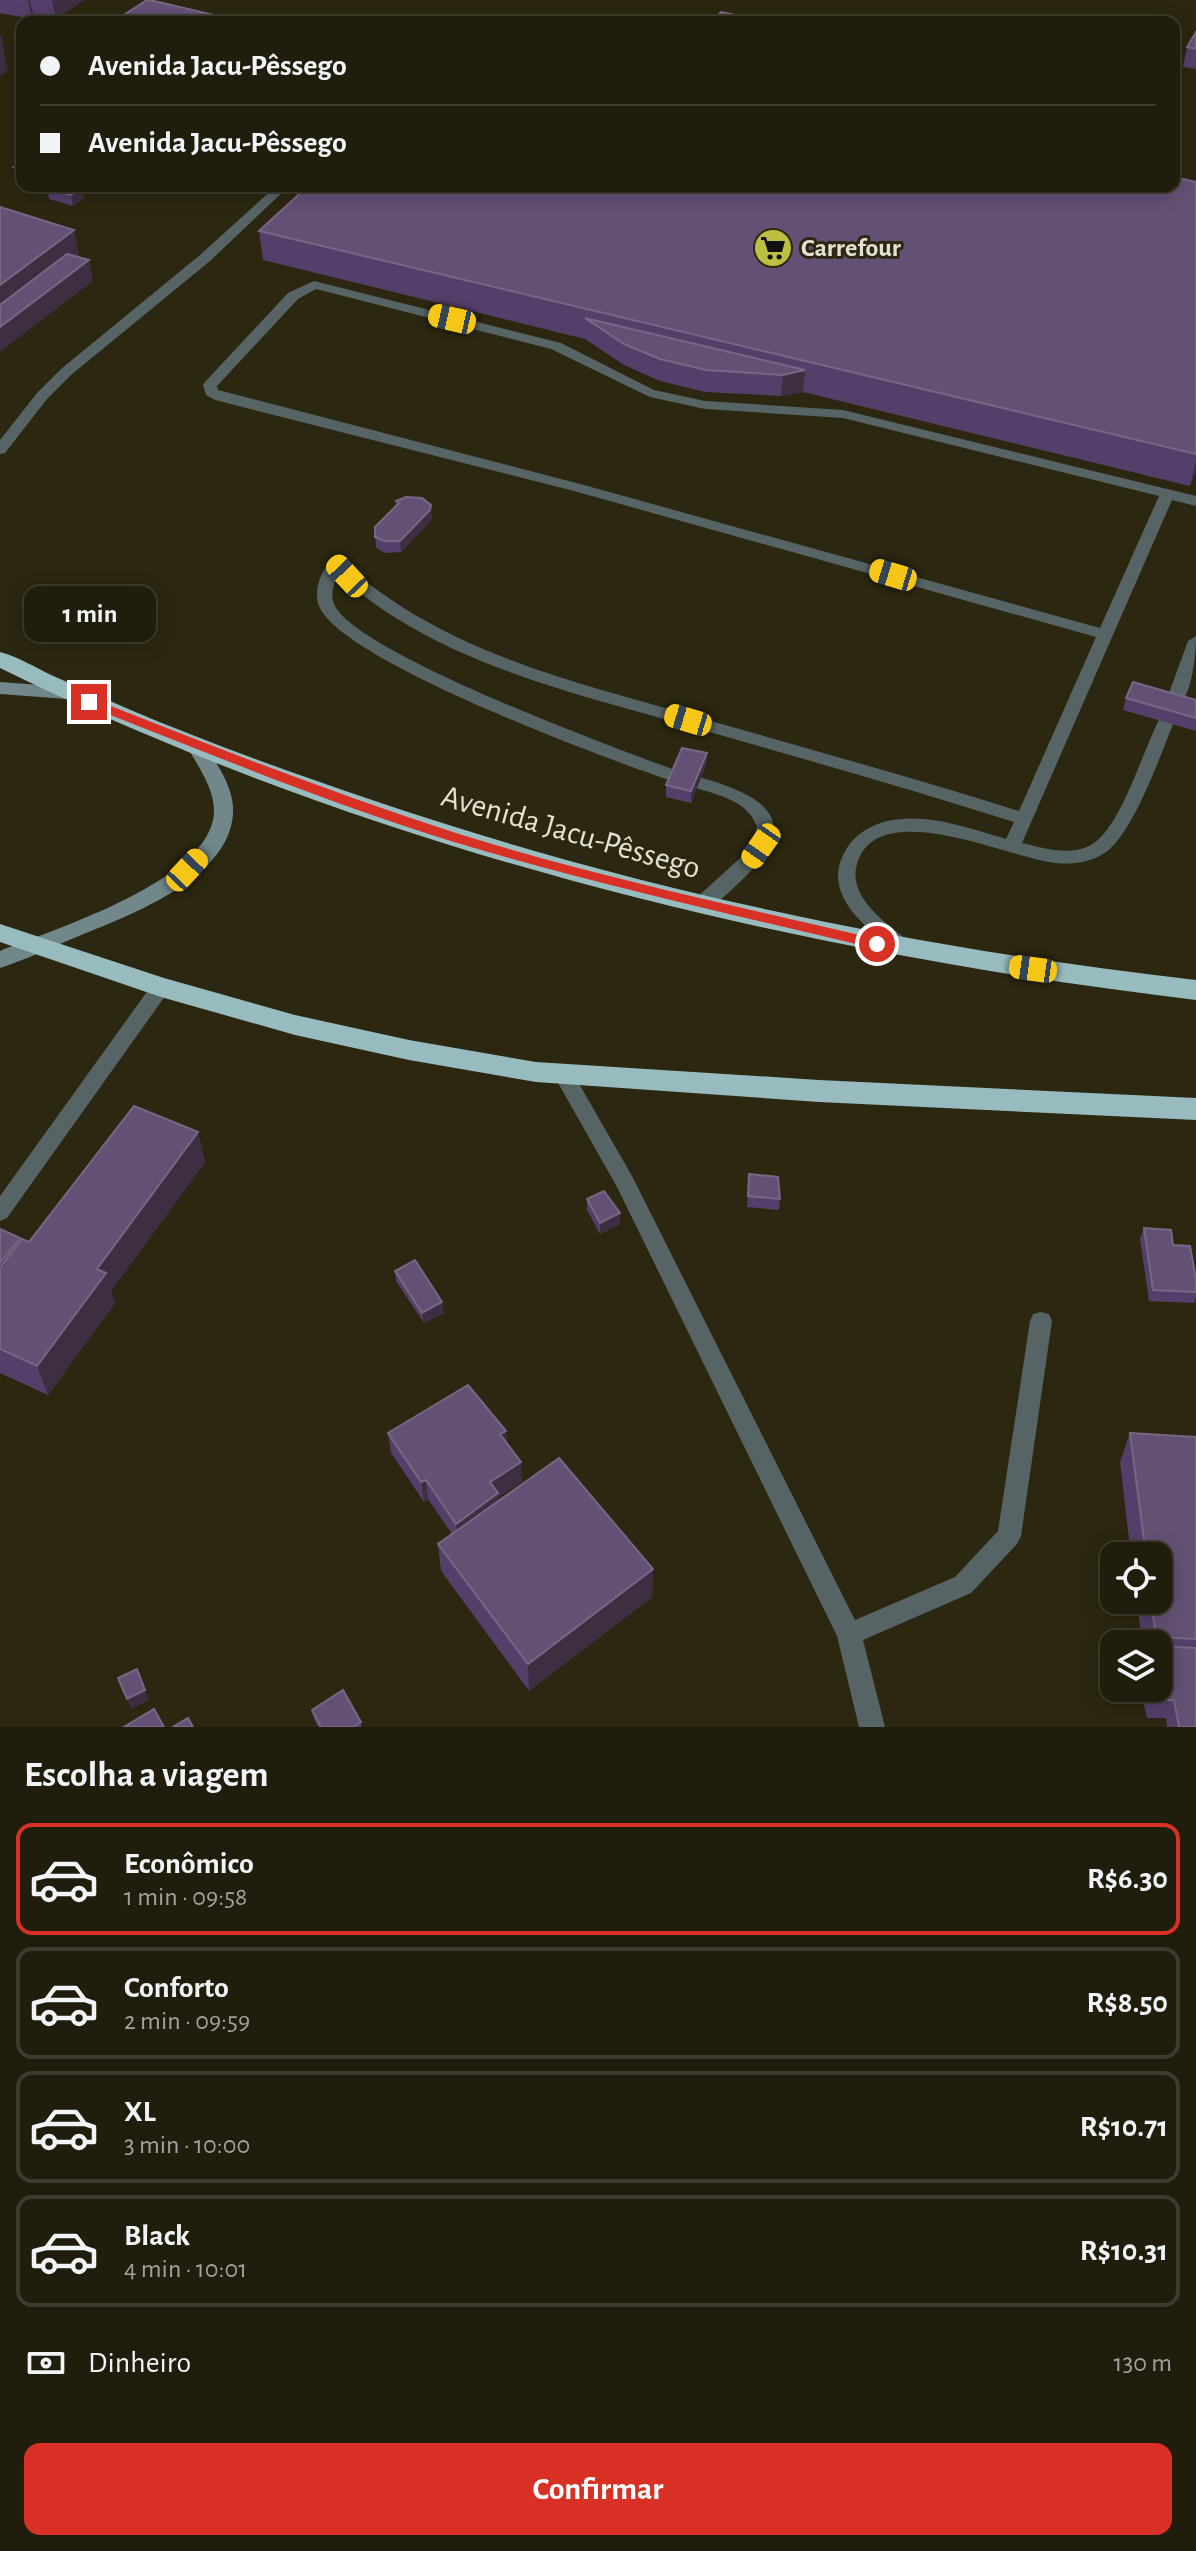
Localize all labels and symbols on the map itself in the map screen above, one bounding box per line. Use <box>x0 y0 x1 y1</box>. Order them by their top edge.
supermarket icon: Carrefour <box>752 227 794 269</box>
place label: Carrefour <box>801 235 901 261</box>
car <box>426 302 478 336</box>
car <box>322 550 372 602</box>
car <box>867 557 919 593</box>
callout: 1 min <box>23 586 155 642</box>
route end <box>71 684 107 720</box>
car <box>662 702 714 738</box>
street label: Avenida Jacu-Pêssego <box>438 780 704 884</box>
car <box>737 819 785 873</box>
car <box>162 844 212 896</box>
route start <box>859 926 895 962</box>
car <box>1008 954 1058 984</box>

